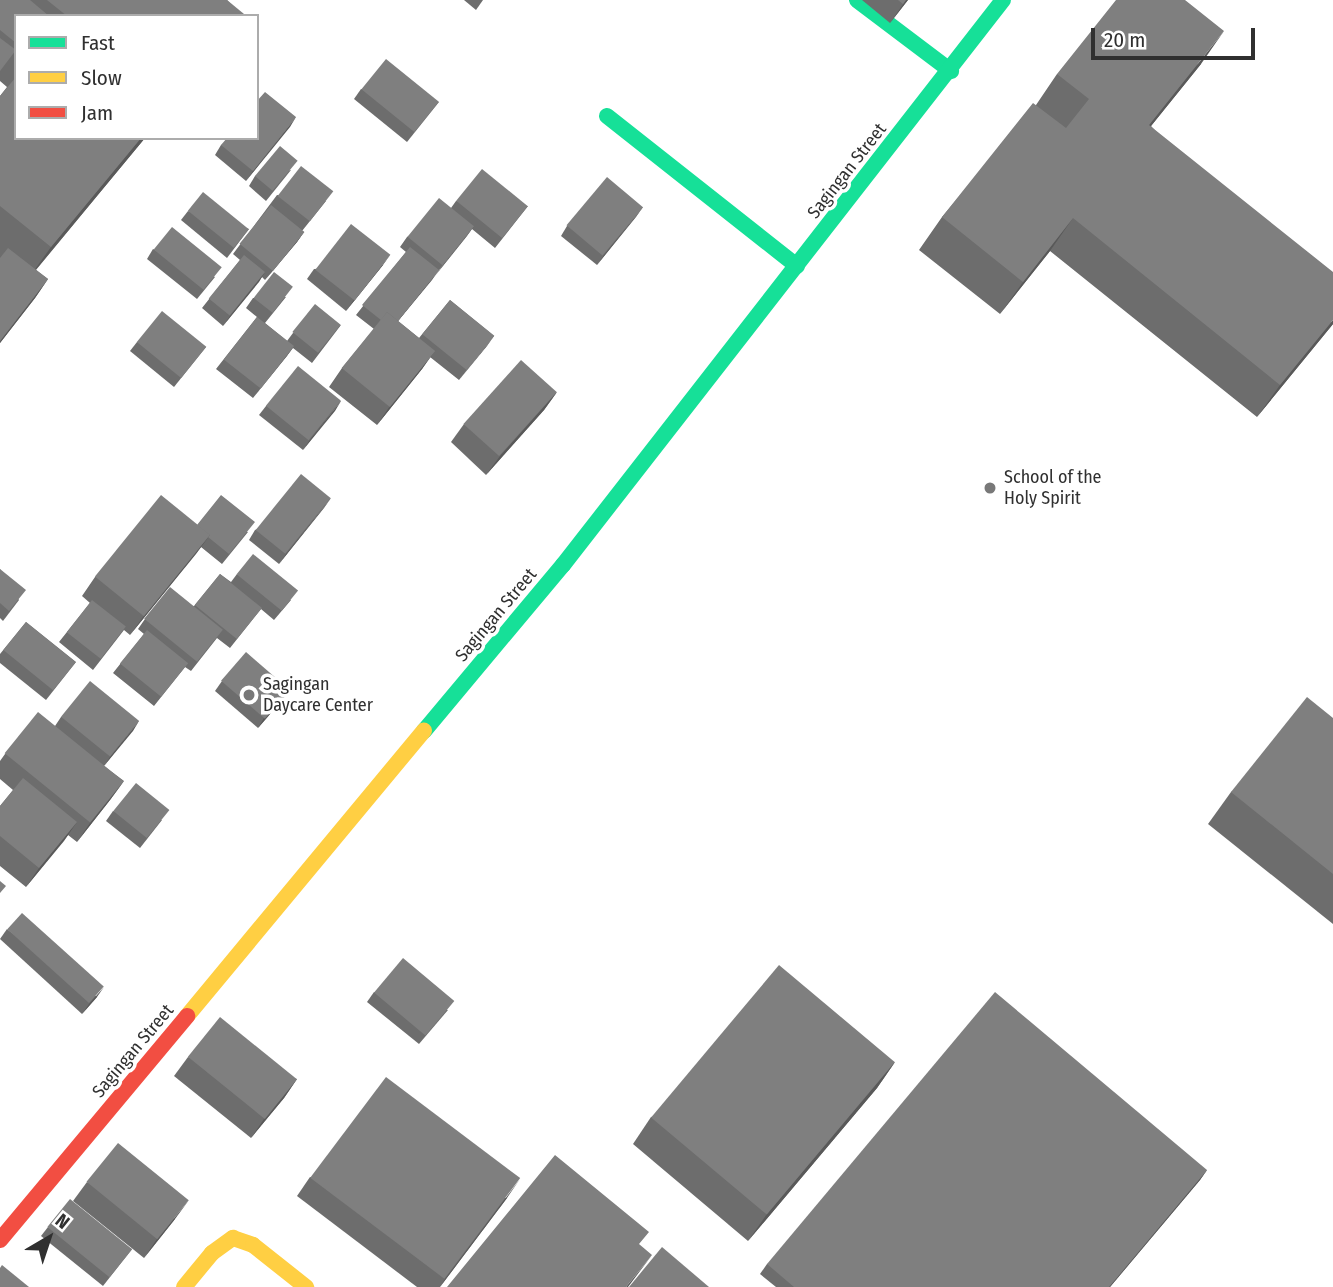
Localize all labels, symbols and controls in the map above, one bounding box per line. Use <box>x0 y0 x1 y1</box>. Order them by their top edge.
legend <box>14 14 259 140</box>
scale bar <box>1095 14 1260 58</box>
text: 20 m <box>1104 27 1145 53</box>
text: Fast <box>81 30 115 56</box>
text: Slow <box>81 65 122 91</box>
text: Jam <box>81 100 113 126</box>
street label: Sagingan Street <box>803 119 891 223</box>
place label: School of the Holy Spirit <box>1004 467 1102 510</box>
marker: School of the Holy Spirit <box>982 480 998 496</box>
street label: Sagingan Street <box>451 564 541 666</box>
place label: Sagingan Daycare Center <box>263 674 373 716</box>
marker: Sagingan Daycare Center <box>241 687 257 703</box>
street label: Sagingan Street <box>88 1000 178 1102</box>
north arrow <box>14 1203 84 1273</box>
text: N <box>51 1209 74 1234</box>

